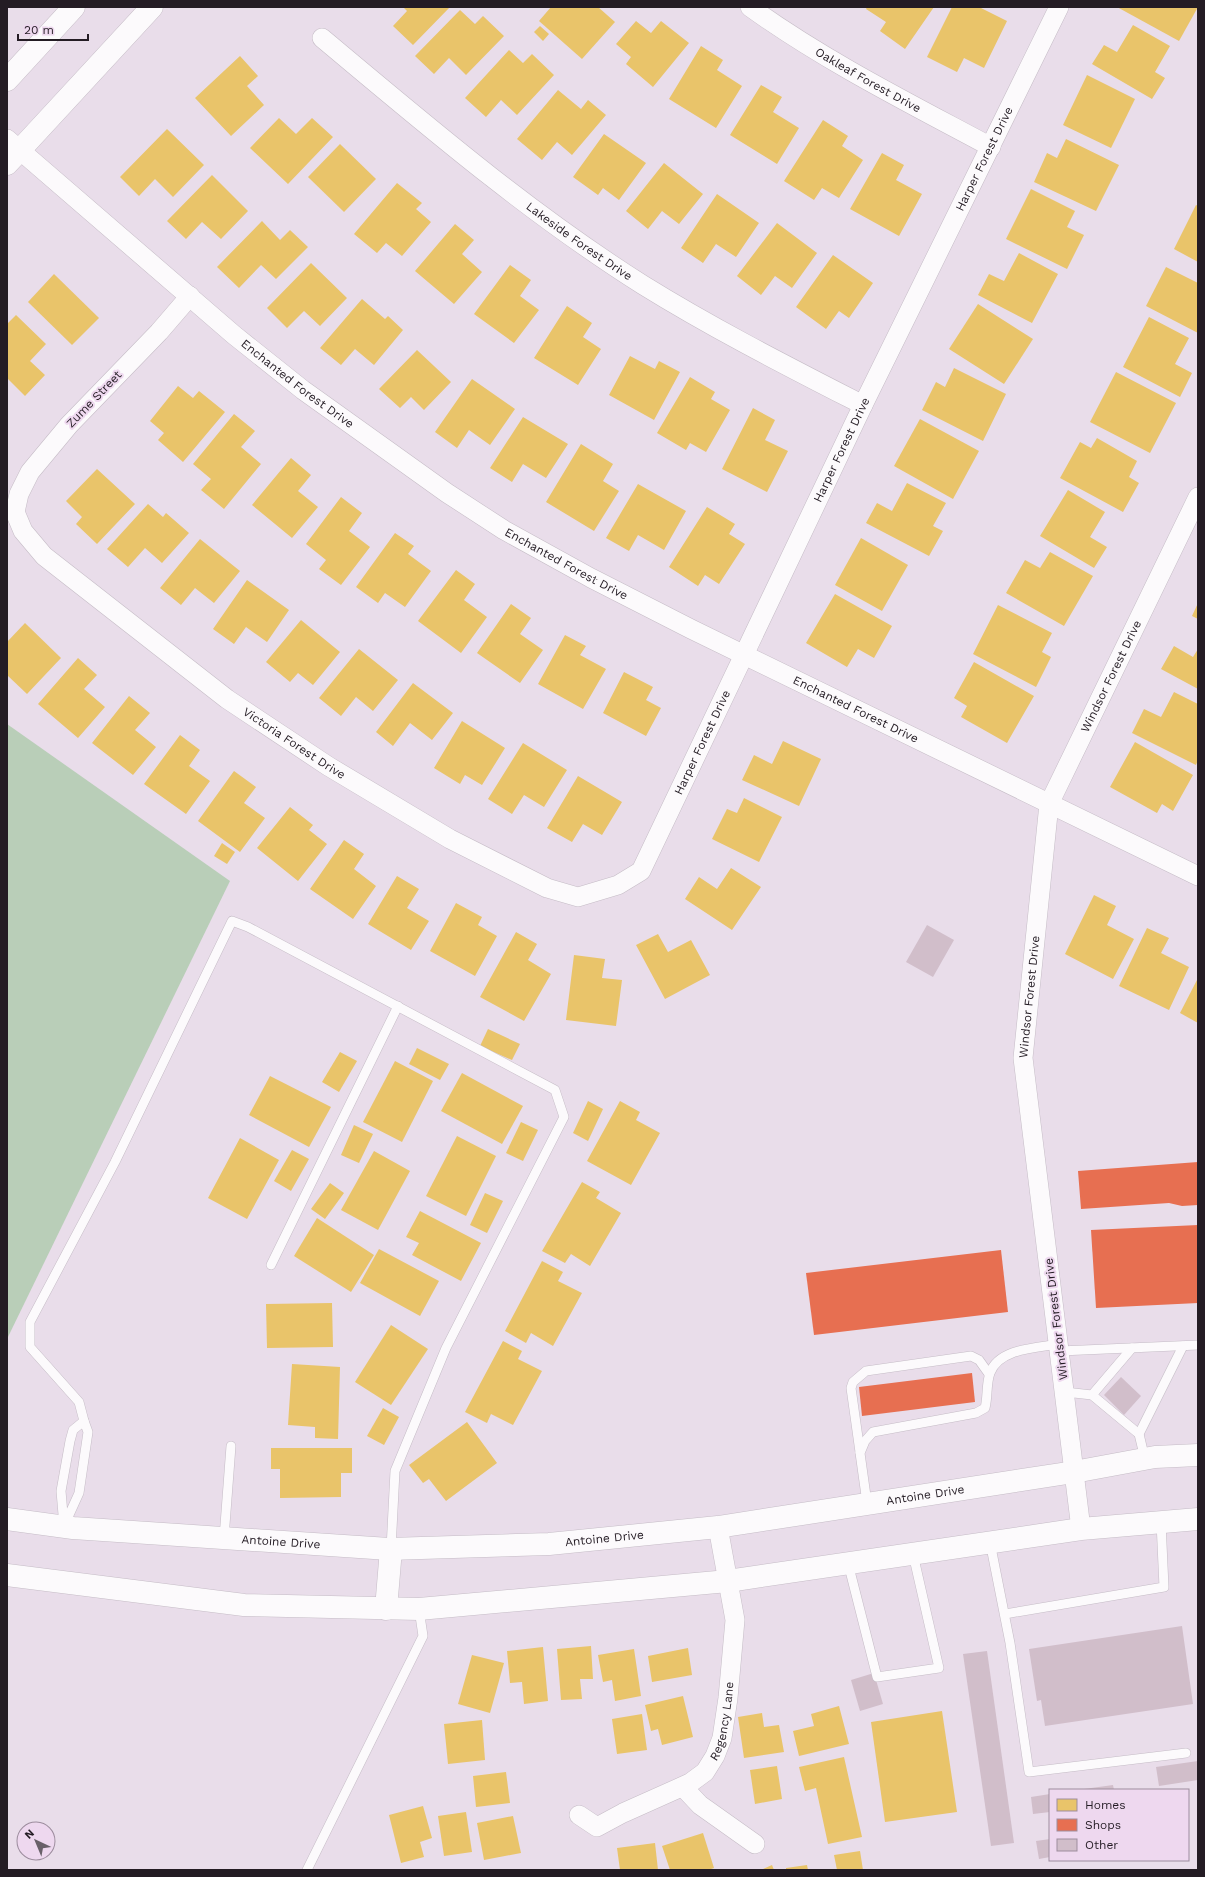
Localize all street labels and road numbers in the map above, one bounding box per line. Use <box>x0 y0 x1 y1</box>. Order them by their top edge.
street label: Oakleaf Forest Drive <box>813 45 923 115</box>
street label: Harper Forest Drive <box>953 104 1016 213</box>
street label: Lakeside Forest Drive <box>523 199 635 283</box>
street label: Enchanted Forest Drive <box>238 336 357 431</box>
street label: Zume Street <box>64 368 124 430</box>
street label: Harper Forest Drive <box>811 395 873 505</box>
street label: Enchanted Forest Drive <box>502 525 630 603</box>
street label: Windsor Forest Drive <box>1078 618 1144 734</box>
street label: Enchanted Forest Drive <box>791 673 921 746</box>
street label: Harper Forest Drive <box>671 688 733 797</box>
street label: Victoria Forest Drive <box>240 705 348 782</box>
street label: Windsor Forest Drive <box>1016 935 1042 1059</box>
street label: Windsor Forest Drive <box>1042 1257 1070 1381</box>
street label: Antoine Drive <box>885 1482 966 1508</box>
street label: Antoine Drive <box>564 1528 644 1549</box>
street label: Antoine Drive <box>241 1532 321 1551</box>
street label: Regency Lane <box>707 1681 736 1763</box>

